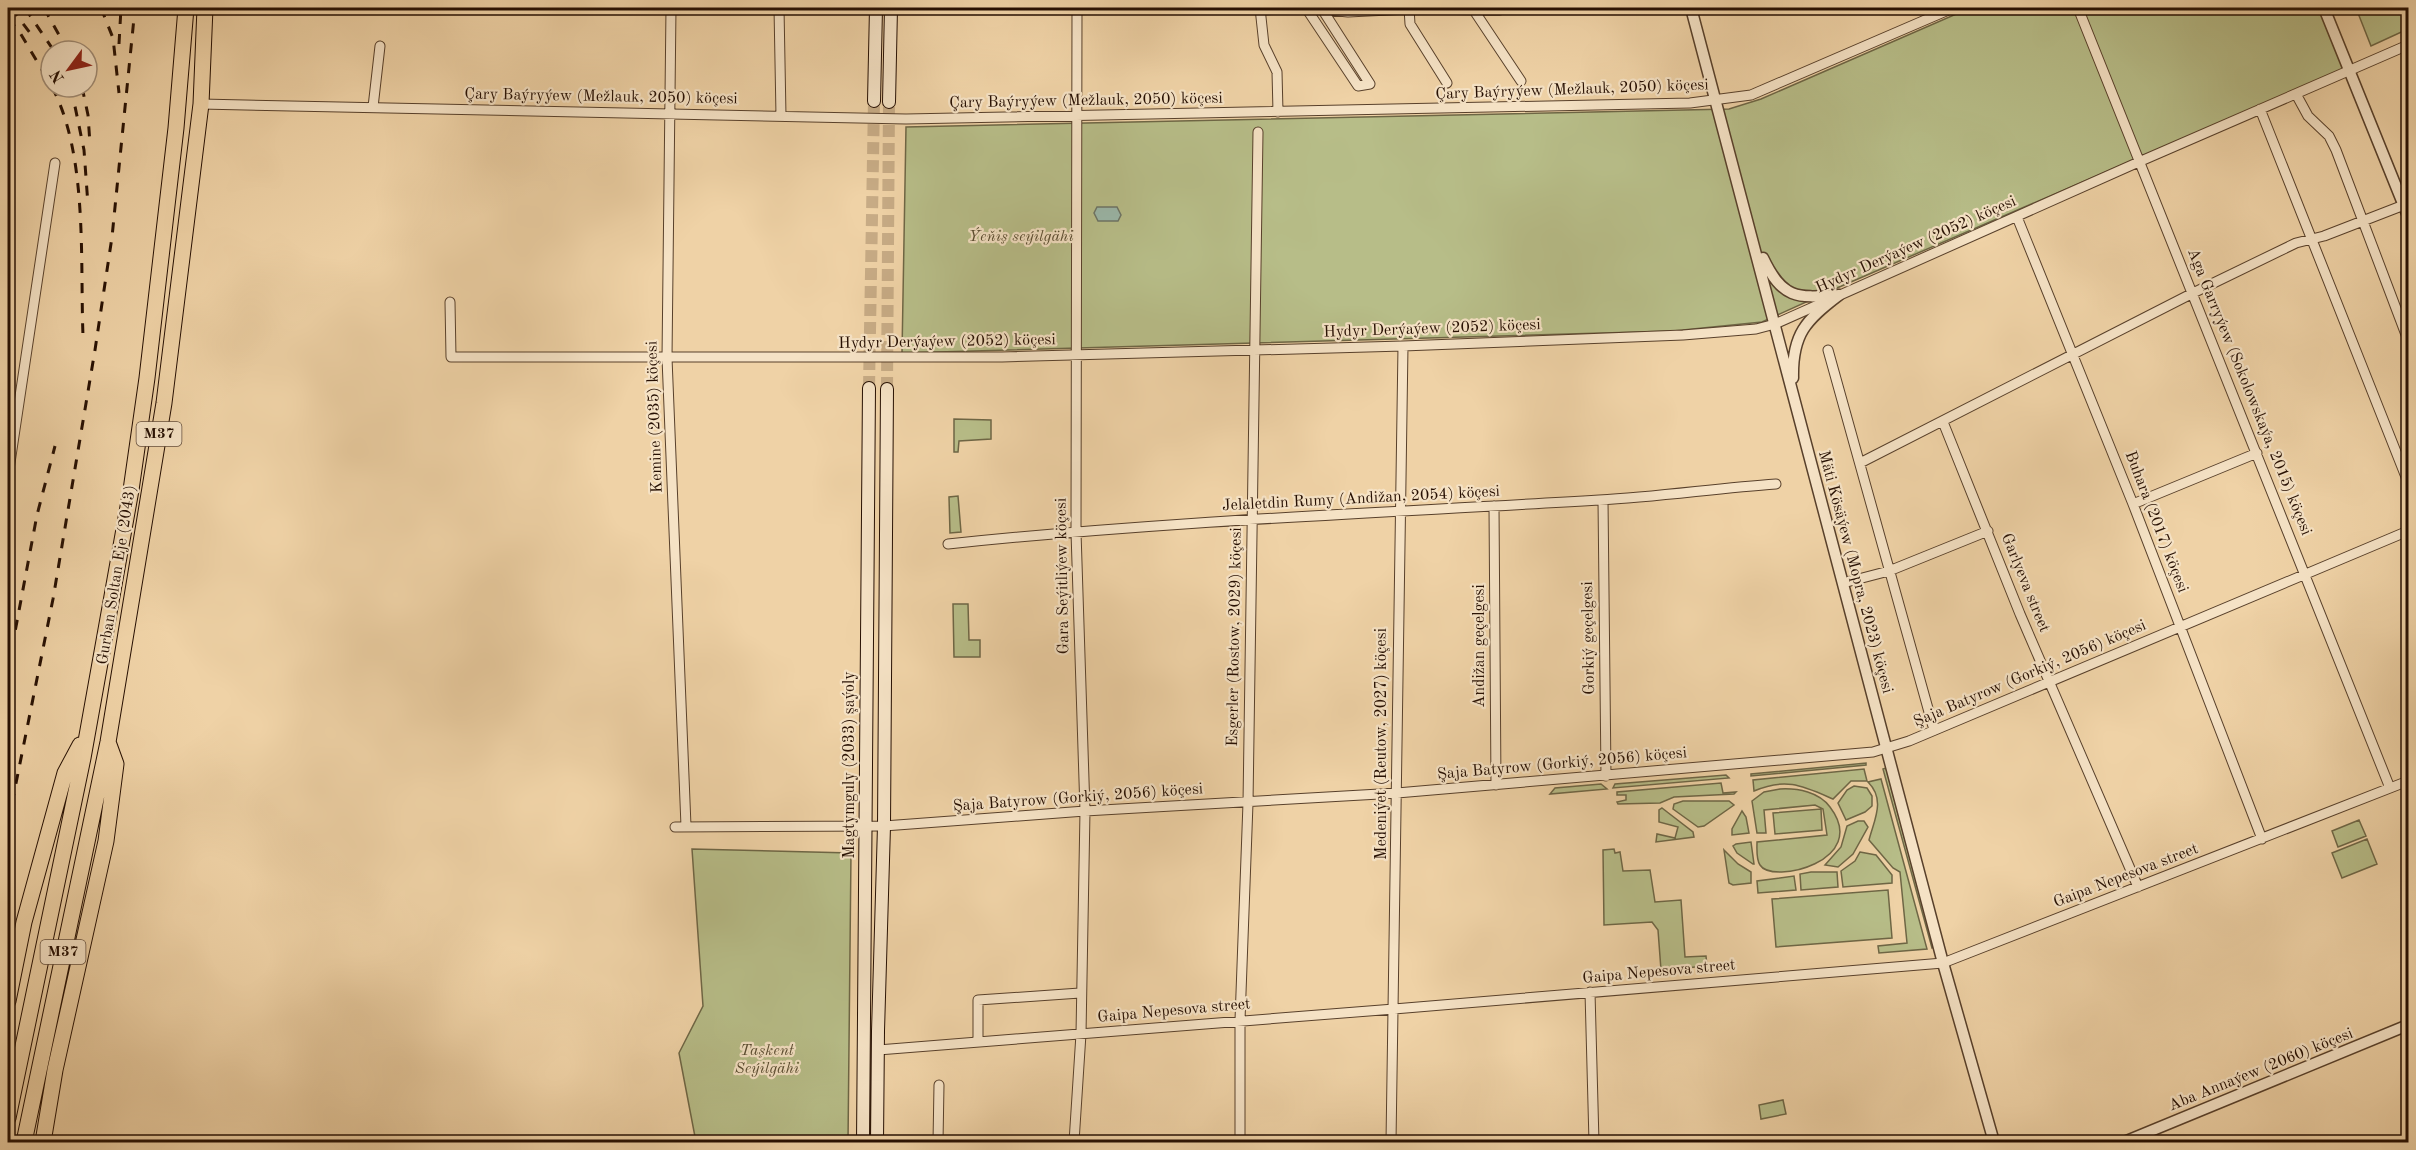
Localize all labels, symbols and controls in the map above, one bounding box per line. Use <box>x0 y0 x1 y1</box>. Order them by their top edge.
north arrow <box>39 39 99 99</box>
text: N <box>48 66 68 86</box>
street label: Çary Baýryýew (Mežlauk, 2050) köçesi <box>1435 76 1709 103</box>
street label: Çary Baýryýew (Mežlauk, 2050) köçesi <box>464 86 738 107</box>
street label: Çary Baýryýew (Mežlauk, 2050) köçesi <box>949 90 1223 111</box>
street label: Hydyr Derýaýew (2052) köçesi <box>1813 193 2019 297</box>
park label: Ýeňiş seýilgähi <box>968 227 1074 245</box>
street label: Aga Garryýew (Sokolowskaýa, 2015) köçesi <box>2184 246 2315 538</box>
street label: Hydyr Derýaýew (2052) köçesi <box>1323 316 1541 341</box>
street label: Hydyr Derýaýew (2052) köçesi <box>838 331 1056 352</box>
street label: Kemine (2035) köçesi <box>643 341 666 493</box>
road number: M37 <box>136 422 182 446</box>
street label: Mäti Kösäýew (Mopra, 2023) köçesi <box>1815 449 1896 695</box>
street label: Buhara (2017) köçesi <box>2122 449 2191 595</box>
street label: Jelaletdin Rumy (Andižan, 2054) köçesi <box>1222 483 1500 514</box>
street label: Gurban Soltan Eje (2043) <box>94 484 139 666</box>
street label: Gara Seýitliýew köçesi <box>1054 498 1072 654</box>
street label: Esgerler (Rostow, 2029) köçesi <box>1224 527 1245 747</box>
street label: Garlyeva street <box>1998 531 2052 635</box>
street label: Gorkiý geçelgesi <box>1580 581 1598 695</box>
street label: Andižan geçelgesi <box>1472 584 1488 708</box>
street label: Şaja Batyrow (Gorkiý, 2056) köçesi <box>1911 617 2149 730</box>
street label: Medeniýet (Reutow, 2027) köçesi <box>1373 628 1390 860</box>
street label: Magtymguly (2033) şaýoly <box>841 671 858 859</box>
street label: Şaja Batyrow (Gorkiý, 2056) köçesi <box>1436 744 1688 783</box>
street label: Şaja Batyrow (Gorkiý, 2056) köçesi <box>952 780 1204 815</box>
street label: Gaipa Nepesova street <box>2051 841 2201 911</box>
road number: M37 <box>40 940 86 964</box>
street label: Gaipa Nepesova street <box>1582 957 1737 987</box>
street label: Gaipa Nepesova street <box>1097 996 1252 1026</box>
street label: Aba Annaýew (2060) köçesi <box>2166 1025 2355 1114</box>
park label: Taşkent Seýilgähi <box>735 1043 800 1077</box>

